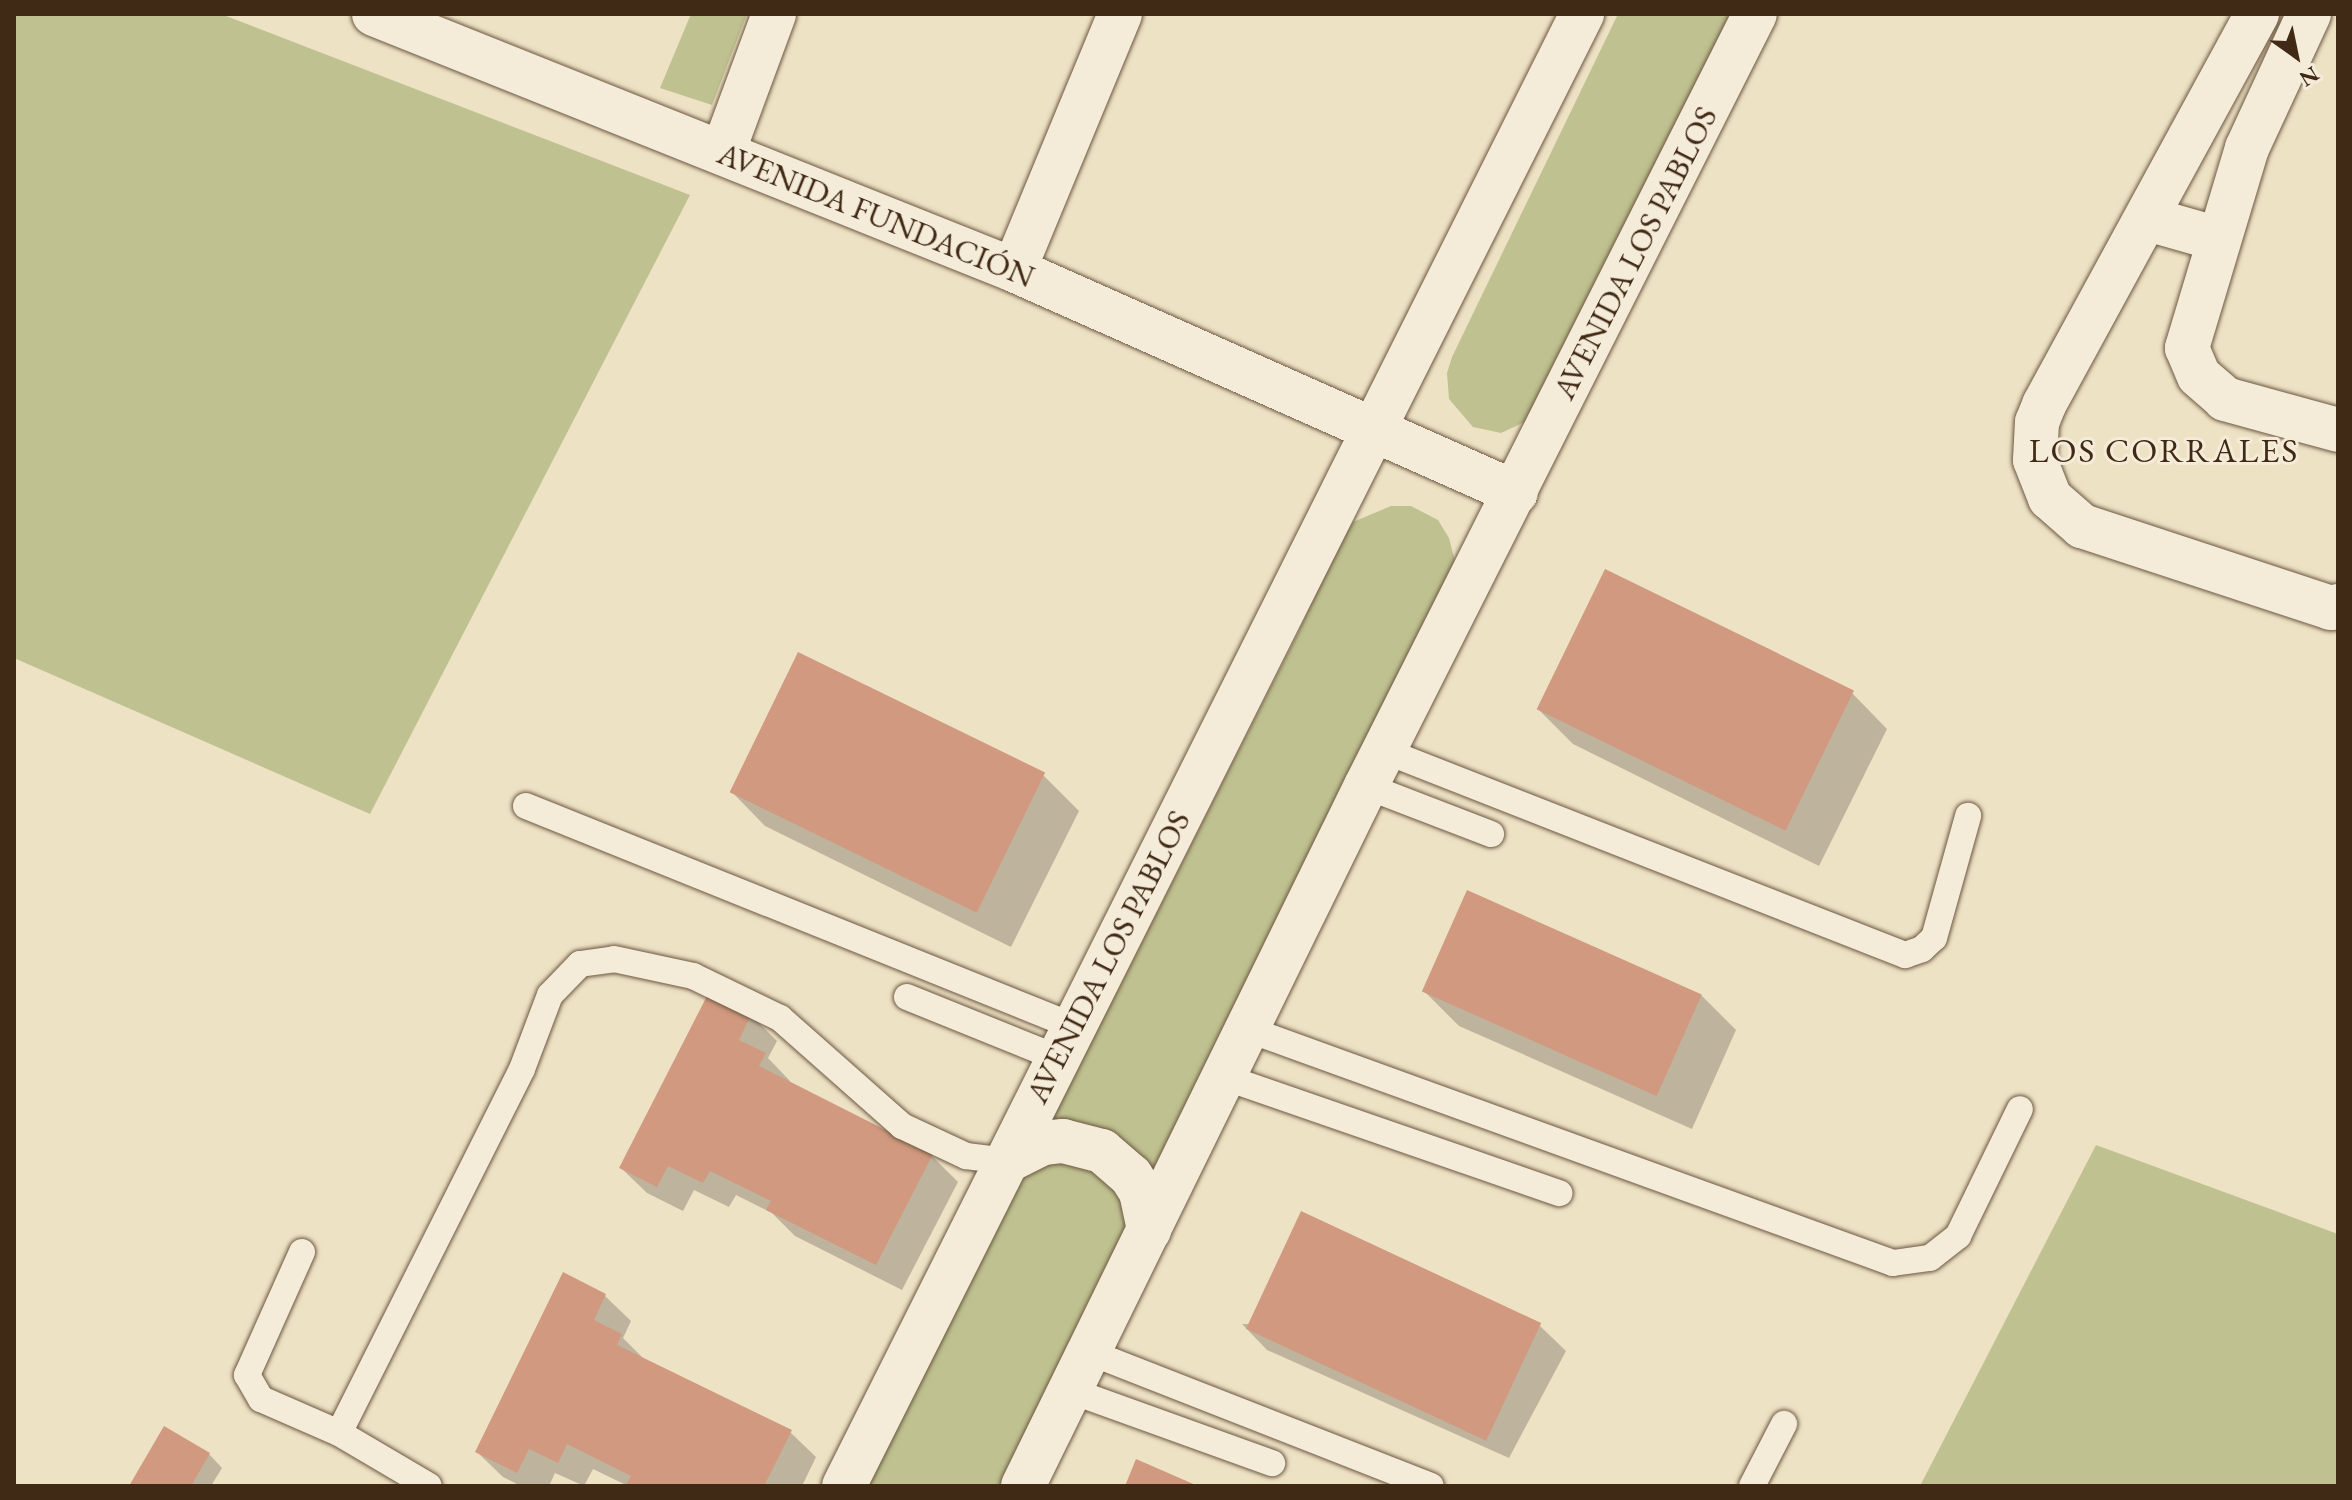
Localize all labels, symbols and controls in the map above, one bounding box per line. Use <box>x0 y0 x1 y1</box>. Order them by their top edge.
north arrow <box>2256 16 2336 96</box>
text: N <box>2294 60 2325 94</box>
street label: AVENIDA LOS PABLOS <box>1545 100 1725 406</box>
street label: AVENIDA FUNDACIÓN <box>712 134 1040 296</box>
district label: LOS CORRALES <box>2029 431 2299 471</box>
street label: AVENIDA LOS PABLOS <box>1018 804 1198 1110</box>

